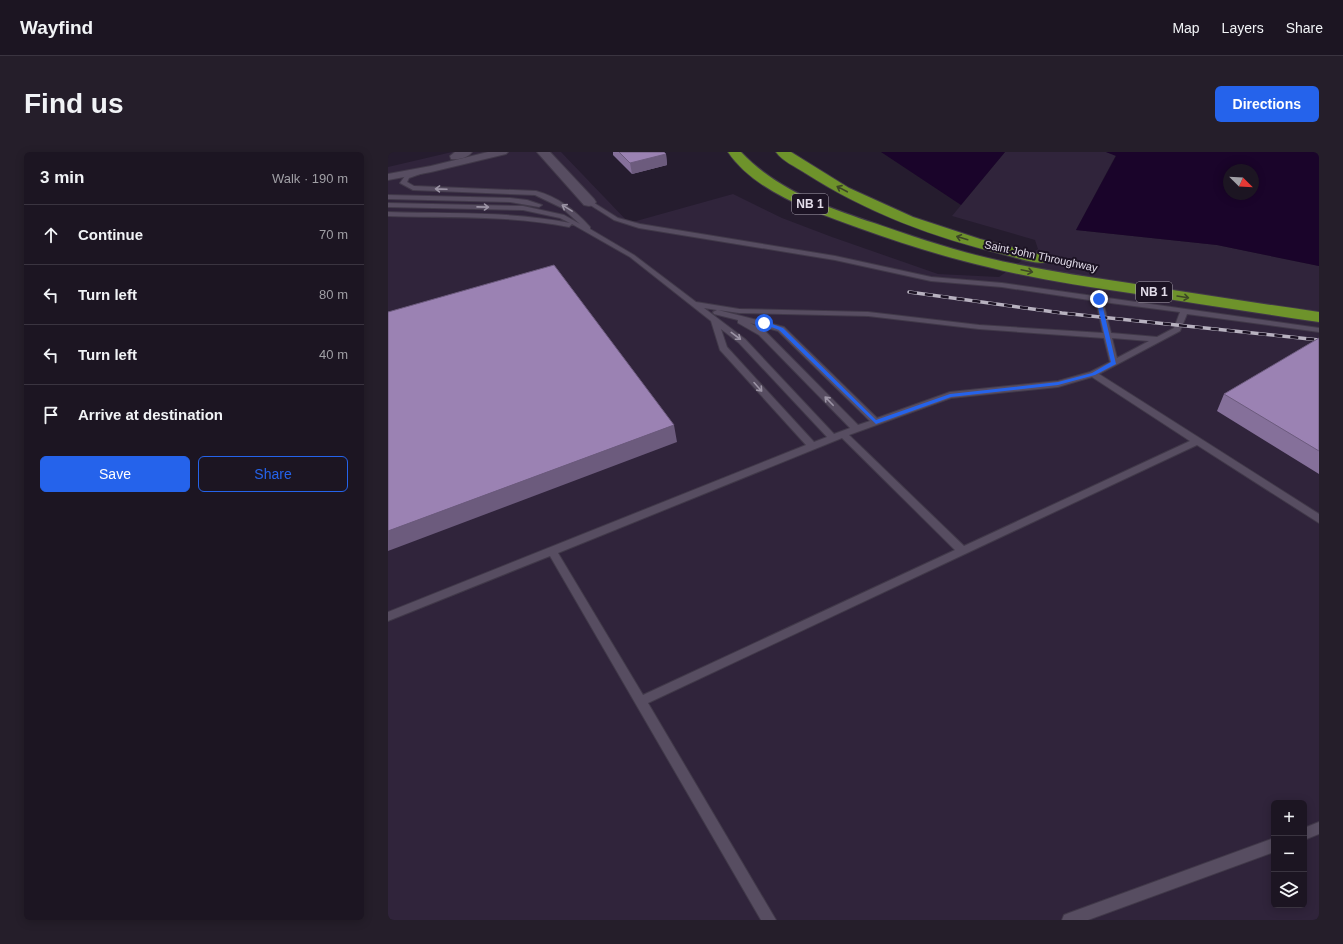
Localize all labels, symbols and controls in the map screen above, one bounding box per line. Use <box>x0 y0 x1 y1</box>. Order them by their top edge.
text: Wayfind <box>20 17 93 38</box>
text: Map <box>1172 20 1200 36</box>
text: Layers <box>1222 20 1264 36</box>
text: Share <box>1286 20 1323 36</box>
button: Directions <box>1215 86 1319 122</box>
text: Find us <box>24 88 124 119</box>
north arrow <box>1223 164 1259 200</box>
text: 3 min <box>40 168 84 187</box>
text: Walk · 190 m <box>272 171 348 186</box>
one-way arrow <box>435 185 448 193</box>
one-way arrow <box>836 185 848 193</box>
road number: NB 1 <box>792 194 828 214</box>
one-way arrow <box>476 203 489 211</box>
one-way arrow <box>561 204 573 212</box>
icon: ahead <box>40 224 62 246</box>
text: Continue <box>78 226 143 243</box>
text: 70 m <box>319 227 348 242</box>
one-way arrow <box>956 234 969 241</box>
street label: Saint John Throughway <box>983 238 1099 274</box>
one-way arrow <box>1020 267 1033 275</box>
road number: NB 1 <box>1136 282 1172 302</box>
icon: left <box>40 284 62 306</box>
text: Turn left <box>78 286 137 303</box>
text: 80 m <box>319 287 348 302</box>
route end <box>1090 290 1108 308</box>
one-way arrow <box>1176 293 1189 301</box>
route start <box>755 314 773 332</box>
one-way arrow <box>731 332 742 341</box>
icon: left <box>40 344 62 366</box>
text: Turn left <box>78 346 137 363</box>
text: 40 m <box>319 347 348 362</box>
one-way arrow <box>754 382 763 392</box>
one-way arrow <box>824 396 833 406</box>
icon: arrive <box>40 404 62 426</box>
text: Arrive at destination <box>78 406 223 423</box>
button: Save <box>40 456 190 492</box>
button: Share <box>198 456 348 492</box>
map controls <box>1271 800 1307 908</box>
button: + <box>1271 800 1307 836</box>
button: − <box>1271 836 1307 872</box>
button: layers <box>1271 872 1307 908</box>

